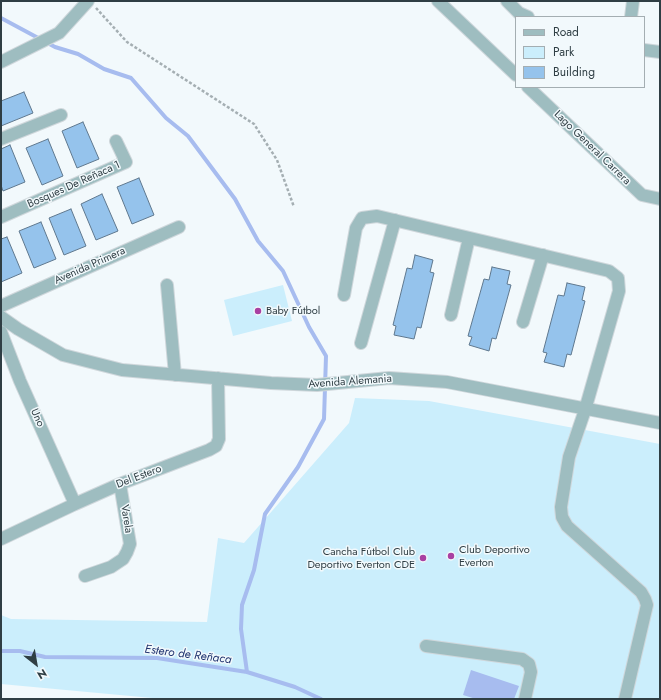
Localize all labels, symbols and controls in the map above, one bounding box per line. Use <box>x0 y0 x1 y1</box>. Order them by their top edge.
legend <box>515 16 645 88</box>
text: Road <box>553 23 579 41</box>
text: Park <box>553 43 574 61</box>
text: Building <box>553 63 595 81</box>
street label: Lago General Carrera <box>551 108 633 188</box>
street label: Bosques De Reñaca 1 <box>26 159 122 211</box>
street label: Avenida Primera <box>52 244 128 288</box>
place label: Baby Fútbol <box>266 304 320 318</box>
marker: Baby Fútbol <box>253 306 263 316</box>
street label: Avenida Alemania <box>308 372 392 392</box>
street label: Uno <box>27 407 47 429</box>
street label: Del Estero <box>115 462 163 492</box>
street label: Varela <box>117 504 135 534</box>
place label: Club Deportivo Everton <box>459 543 530 569</box>
place label: Cancha Fútbol Club Deportivo Everton CDE <box>307 545 415 571</box>
marker: Club Deportivo Everton <box>446 551 456 561</box>
marker: Cancha Fútbol Club Deportivo Everton CDE <box>418 553 428 563</box>
water label: Estero de Reñaca <box>144 643 232 667</box>
north arrow <box>16 644 56 684</box>
text: N <box>34 665 50 683</box>

